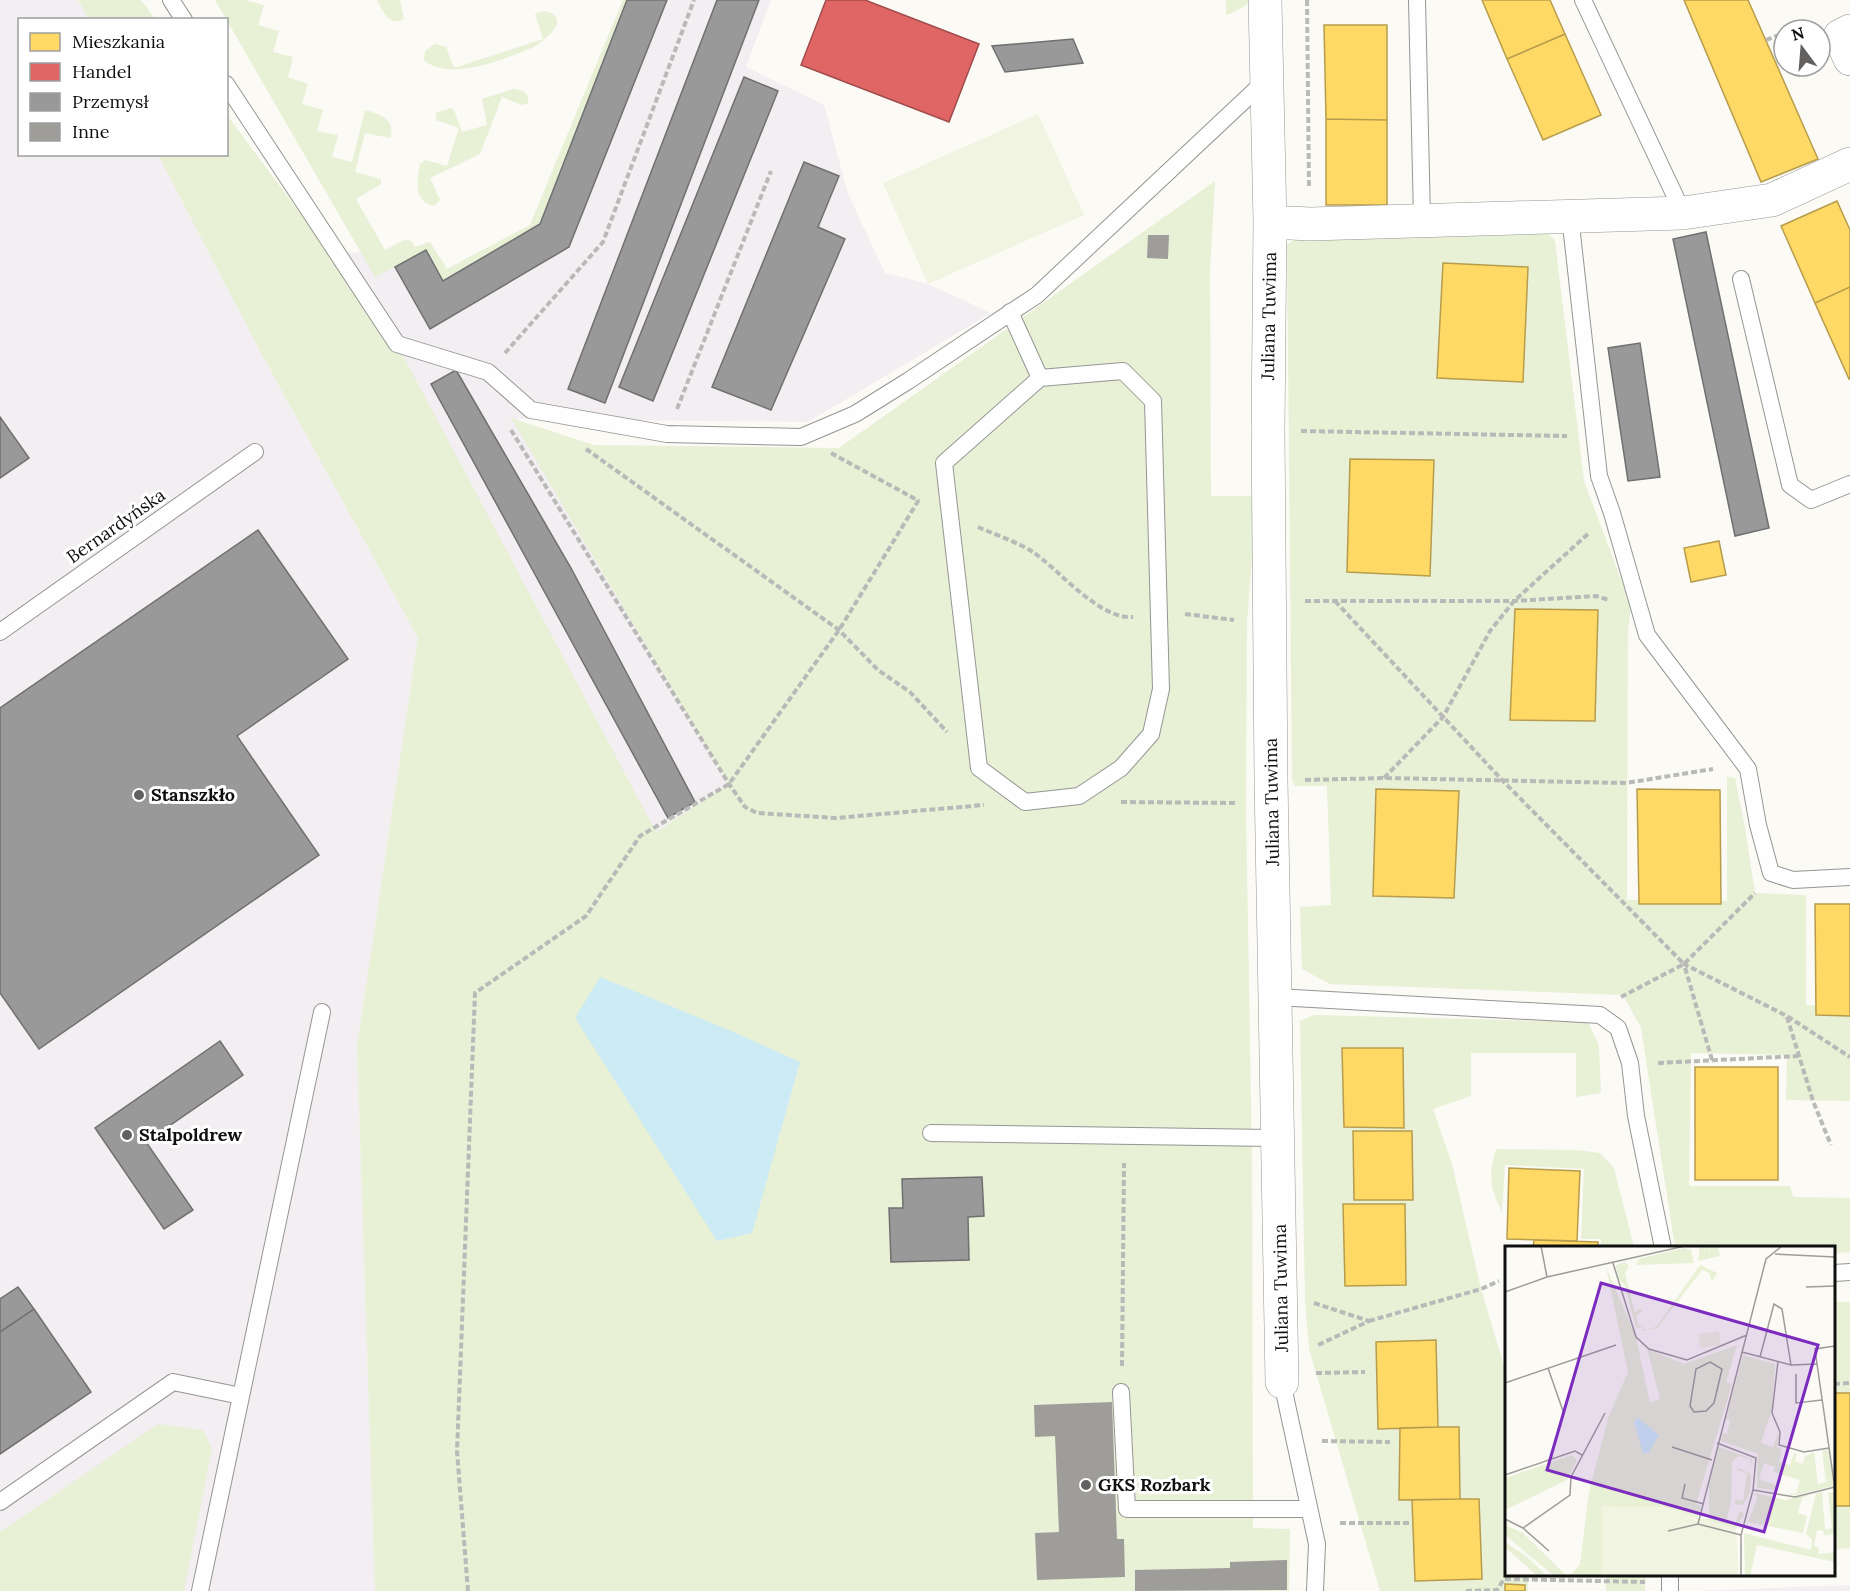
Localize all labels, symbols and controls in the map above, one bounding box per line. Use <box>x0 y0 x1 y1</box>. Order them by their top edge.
legend <box>18 18 228 156</box>
north arrow <box>1772 18 1832 78</box>
text: N <box>1789 22 1807 45</box>
text: Mieszkania <box>72 30 165 53</box>
text: Handel <box>72 60 132 83</box>
text: Przemysł <box>72 90 149 113</box>
text: Inne <box>72 120 110 143</box>
street label: Juliana Tuwima <box>1256 252 1281 381</box>
street label: Bernardyńska <box>62 483 169 568</box>
street label: Juliana Tuwima <box>1259 738 1284 867</box>
place label: Stanszkło <box>151 783 235 806</box>
marker: Stanszkło <box>132 788 146 802</box>
place label: Stalpoldrew <box>139 1123 243 1146</box>
marker: Stalpoldrew <box>120 1128 134 1142</box>
street label: Juliana Tuwima <box>1268 1224 1293 1353</box>
inset map <box>1505 1246 1835 1576</box>
place label: GKS Rozbark <box>1098 1473 1211 1496</box>
marker: GKS Rozbark <box>1079 1478 1093 1492</box>

